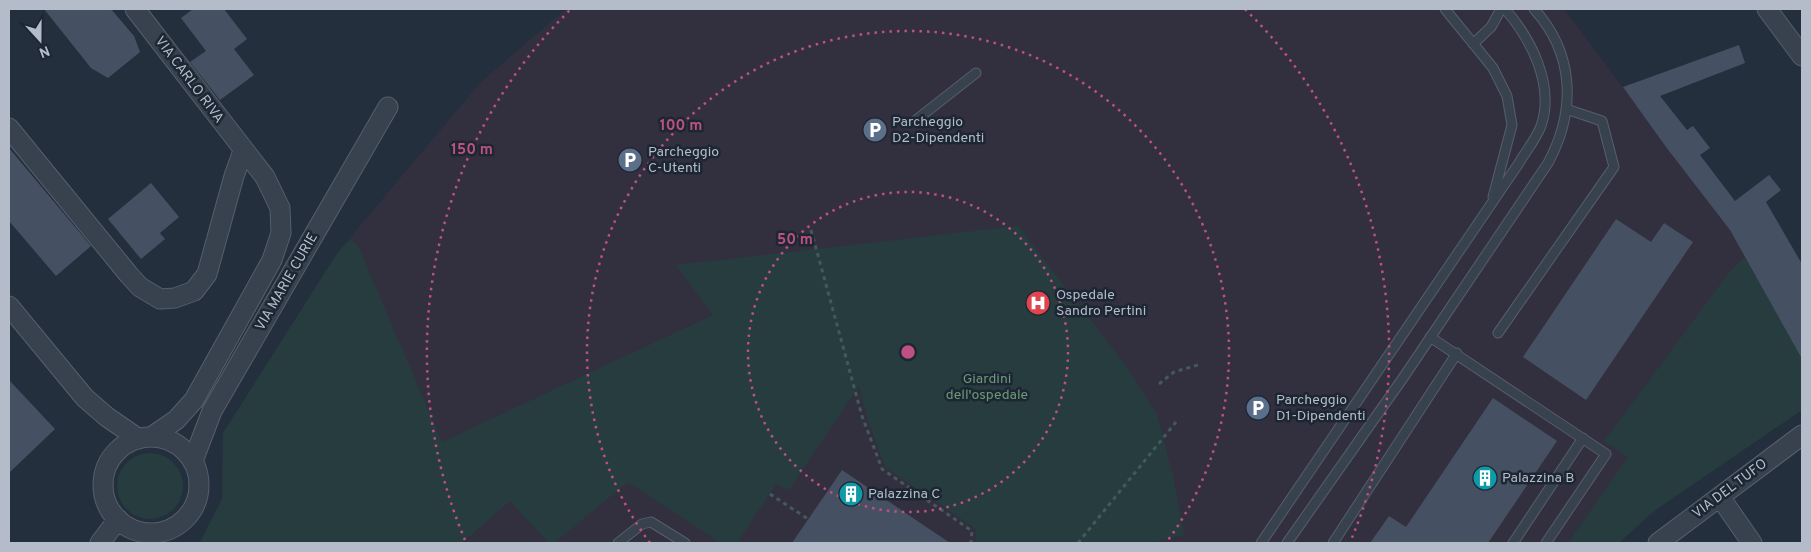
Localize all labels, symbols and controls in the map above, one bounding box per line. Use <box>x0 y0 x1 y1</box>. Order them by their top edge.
north arrow <box>15 15 65 65</box>
street label: VIA CARLO RIVA <box>151 33 227 127</box>
text: N <box>36 41 52 60</box>
place label: Parcheggio D2-Dipendenti <box>892 114 984 147</box>
text: 100 m <box>660 117 702 136</box>
parking icon: Parcheggio D2-Dipendenti <box>862 117 888 143</box>
text: 150 m <box>451 141 493 160</box>
place label: Parcheggio C-Utenti <box>648 144 719 177</box>
parking icon: Parcheggio C-Utenti <box>617 147 643 173</box>
street label: VIA MARIE CURIE <box>252 230 322 334</box>
text: 50 m <box>777 231 813 250</box>
place label: Ospedale Sandro Pertini <box>1056 287 1146 320</box>
hospital icon: Ospedale Sandro Pertini <box>1025 290 1051 316</box>
centre of rings <box>899 343 917 361</box>
park label: Giardini dell'ospedale <box>946 371 1028 404</box>
place label: Parcheggio D1-Dipendenti <box>1276 392 1366 425</box>
parking icon: Parcheggio D1-Dipendenti <box>1245 395 1271 421</box>
street label: VIA DEL TUFO <box>1689 455 1771 523</box>
building icon: Palazzina B <box>1472 465 1498 491</box>
place label: Palazzina B <box>1502 470 1574 487</box>
building icon: Palazzina C <box>838 481 864 507</box>
place label: Palazzina C <box>868 486 940 503</box>

